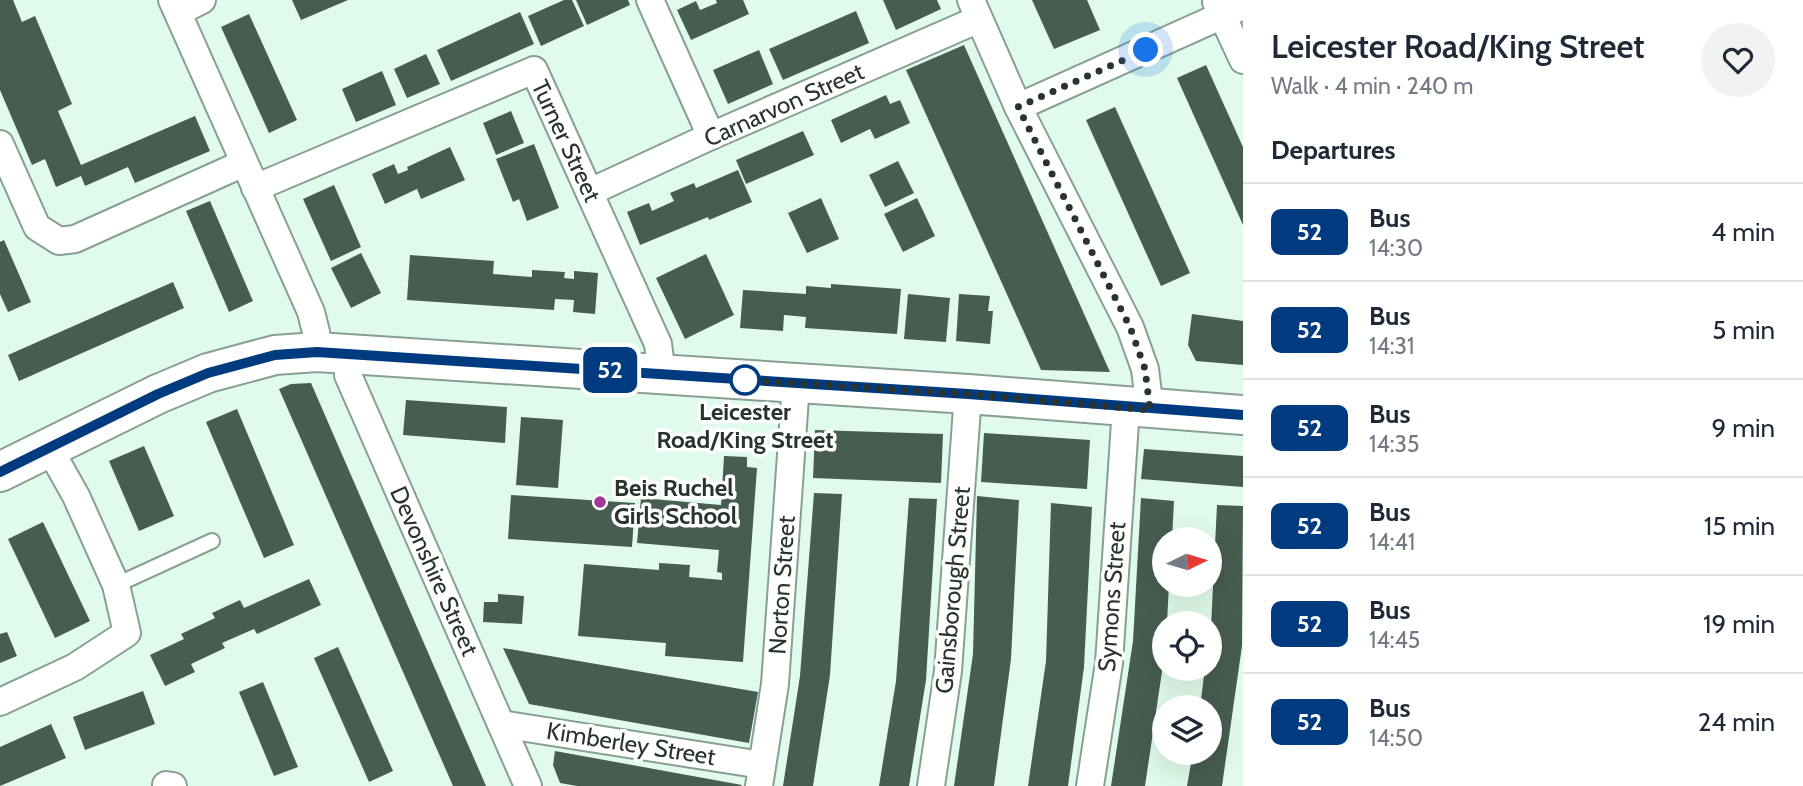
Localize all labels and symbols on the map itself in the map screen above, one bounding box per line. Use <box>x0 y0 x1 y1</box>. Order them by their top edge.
your location <box>1128 32 1163 67</box>
street label: Carnarvon Street <box>699 56 868 153</box>
street label: Turner Street <box>526 75 607 206</box>
line badge: 52 <box>578 347 642 393</box>
marker: Leicester Road/King Street <box>730 365 760 395</box>
place label: Leicester Road/King Street <box>656 397 834 454</box>
place label: Beis Ruchel Girls School <box>614 473 737 530</box>
street label: Devonshire Street <box>384 482 485 660</box>
street label: Gainsborough Street <box>929 485 976 695</box>
marker: Beis Ruchel Girls School <box>592 494 608 510</box>
street label: Norton Street <box>762 515 801 655</box>
street label: Symons Street <box>1092 521 1131 673</box>
north arrow <box>1152 527 1222 597</box>
street label: Kimberley Street <box>545 716 718 771</box>

